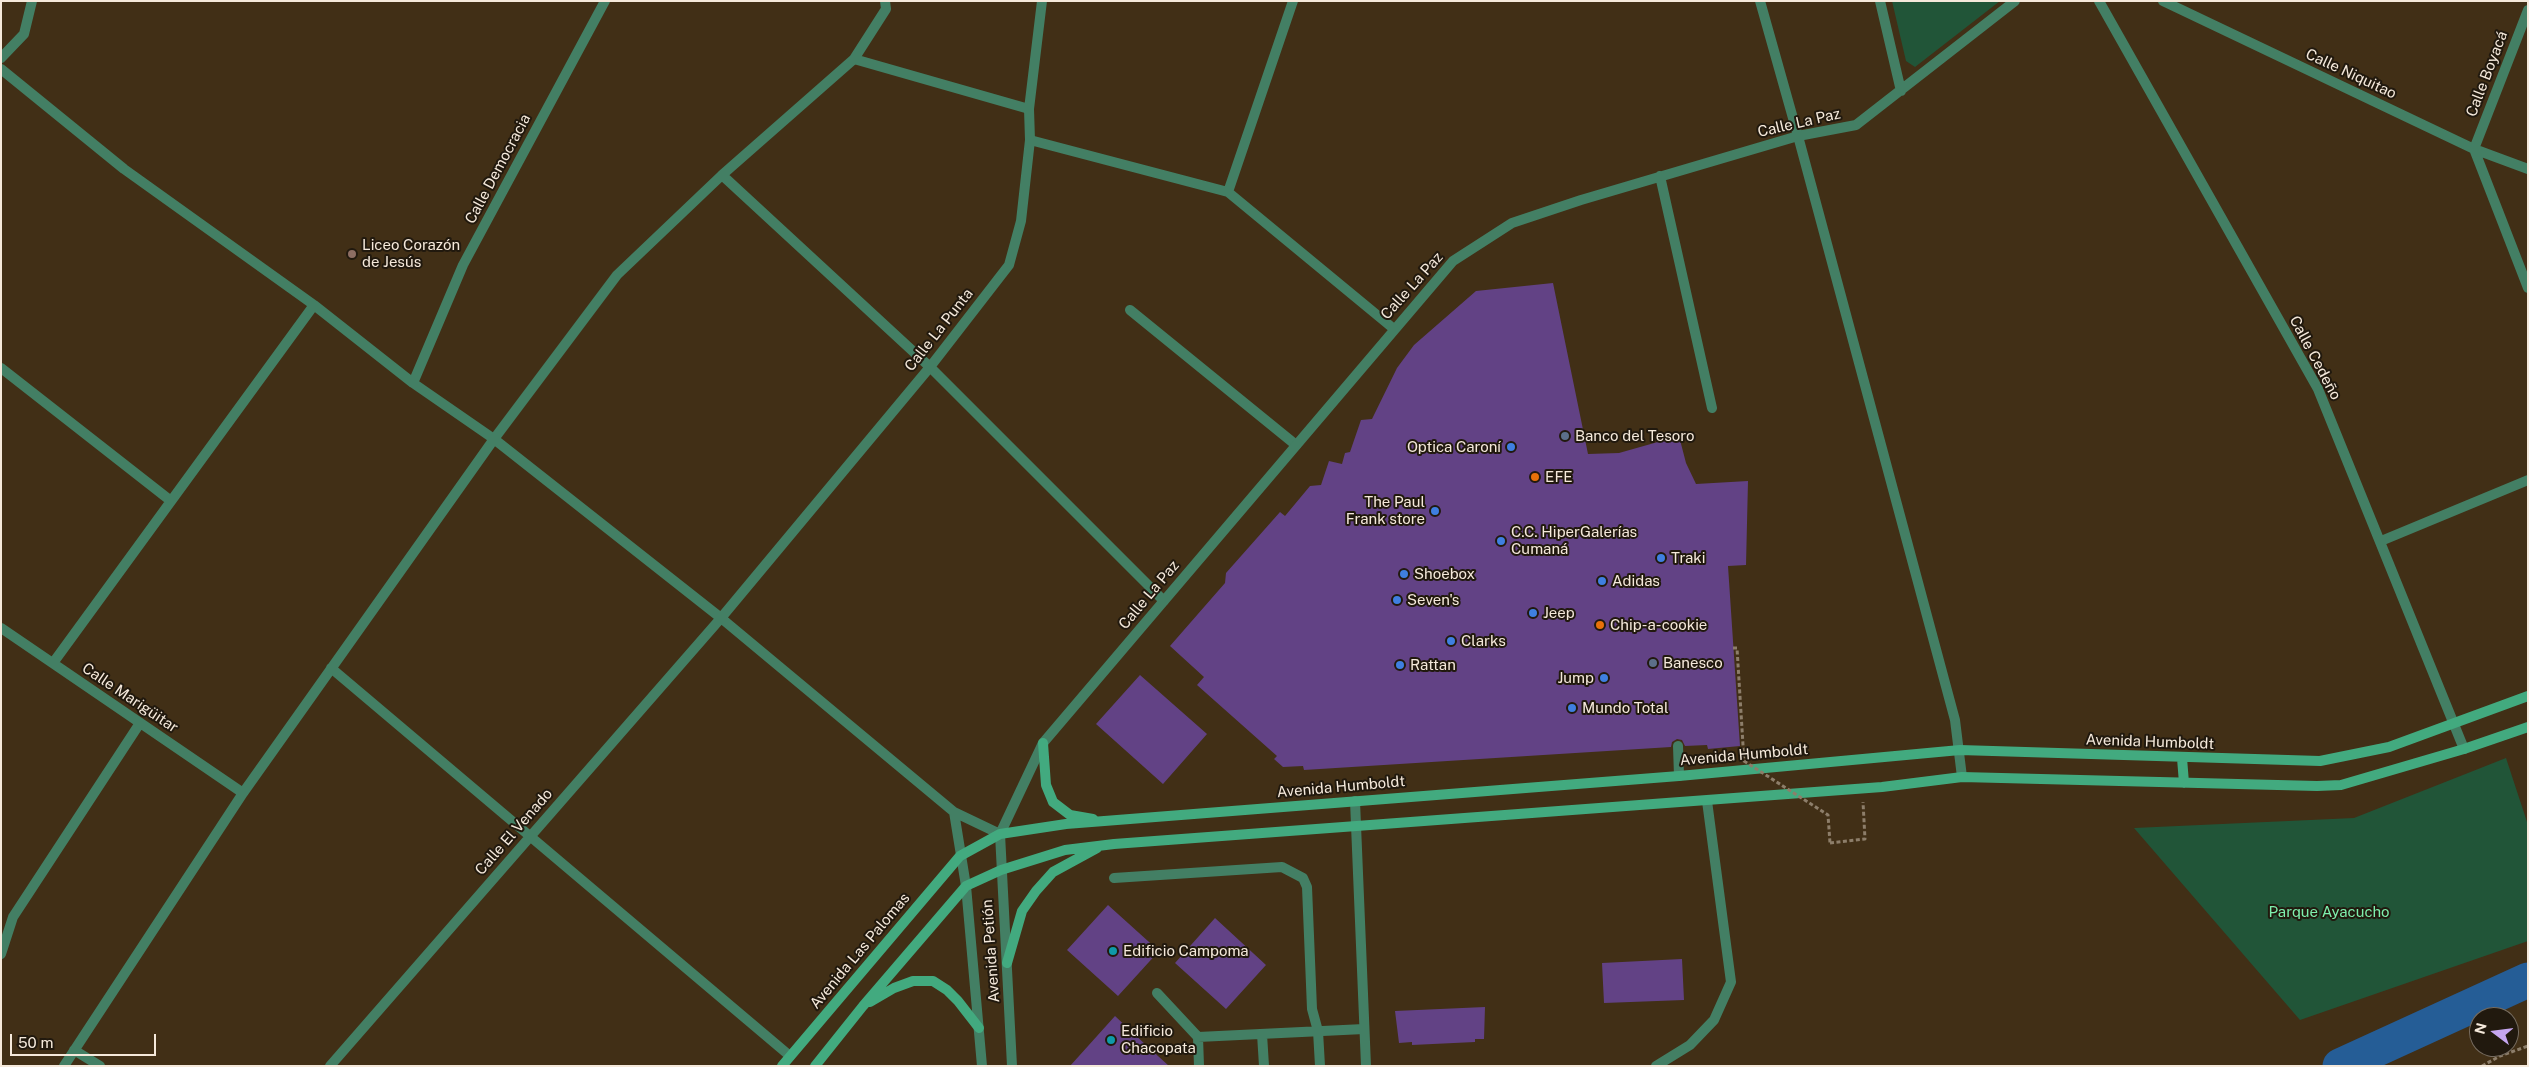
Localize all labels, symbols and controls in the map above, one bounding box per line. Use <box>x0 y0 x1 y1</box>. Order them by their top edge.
street label: Calle Boyacá <box>2462 29 2512 119</box>
street label: Calle Niquitao <box>2303 45 2399 103</box>
street label: Calle La Paz <box>1756 105 1842 141</box>
street label: Calle Democracia <box>462 111 534 227</box>
place label: Liceo Corazón de Jesús <box>362 236 460 271</box>
marker: Liceo Corazón de Jesús <box>346 248 358 260</box>
street label: Calle La Paz <box>1377 249 1447 323</box>
street label: Calle La Punta <box>901 285 977 375</box>
street label: Calle Cedeño <box>2285 313 2345 403</box>
place label: Banco del Tesoro <box>1575 427 1694 445</box>
marker: Banco del Tesoro <box>1559 430 1571 442</box>
place label: Optica Caroní <box>1407 438 1501 456</box>
marker: Optica Caroní <box>1505 441 1517 453</box>
place label: EFE <box>1545 468 1573 486</box>
marker: EFE <box>1529 471 1541 483</box>
place label: The Paul Frank store <box>1346 493 1425 528</box>
marker: The Paul Frank store <box>1429 505 1441 517</box>
place label: C.C. HiperGalerías Cumaná <box>1511 523 1637 558</box>
marker: C.C. HiperGalerías Cumaná <box>1495 535 1507 547</box>
place label: Traki <box>1671 549 1705 567</box>
marker: Traki <box>1655 552 1667 564</box>
street label: Calle La Paz <box>1115 557 1183 633</box>
place label: Shoebox <box>1414 565 1475 583</box>
marker: Shoebox <box>1398 568 1410 580</box>
place label: Adidas <box>1612 572 1660 590</box>
marker: Adidas <box>1596 575 1608 587</box>
place label: Seven's <box>1407 591 1459 609</box>
marker: Seven's <box>1391 594 1403 606</box>
place label: Jeep <box>1543 604 1575 622</box>
marker: Jeep <box>1527 607 1539 619</box>
place label: Chip-a-cookie <box>1610 616 1707 634</box>
marker: Chip-a-cookie <box>1594 619 1606 631</box>
place label: Clarks <box>1461 632 1506 650</box>
marker: Clarks <box>1445 635 1457 647</box>
place label: Banesco <box>1663 654 1723 672</box>
place label: Rattan <box>1410 656 1456 674</box>
marker: Banesco <box>1647 657 1659 669</box>
street label: Calle Marigüitar <box>79 659 181 737</box>
marker: Rattan <box>1394 659 1406 671</box>
place label: Jump <box>1557 669 1594 687</box>
marker: Jump <box>1598 672 1610 684</box>
place label: Mundo Total <box>1582 699 1668 717</box>
marker: Mundo Total <box>1566 702 1578 714</box>
street label: Avenida Humboldt <box>2085 731 2215 753</box>
street label: Avenida Humboldt <box>1679 740 1809 770</box>
street label: Avenida Humboldt <box>1276 772 1406 802</box>
street label: Calle El Venado <box>472 785 556 879</box>
street label: Avenida Las Palomas <box>806 889 914 1013</box>
street label: Avenida Petión <box>978 899 1004 1003</box>
park label: Parque Ayacucho <box>2268 903 2390 921</box>
place label: Edificio Campoma <box>1123 942 1249 960</box>
marker: Edificio Campoma <box>1107 945 1119 957</box>
north arrow <box>2469 1007 2519 1057</box>
text: N <box>2471 1021 2490 1036</box>
place label: Edificio Chacopata <box>1121 1022 1196 1057</box>
scale bar <box>12 1024 159 1056</box>
text: 50 m <box>18 1034 53 1051</box>
marker: Edificio Chacopata <box>1105 1034 1117 1046</box>

